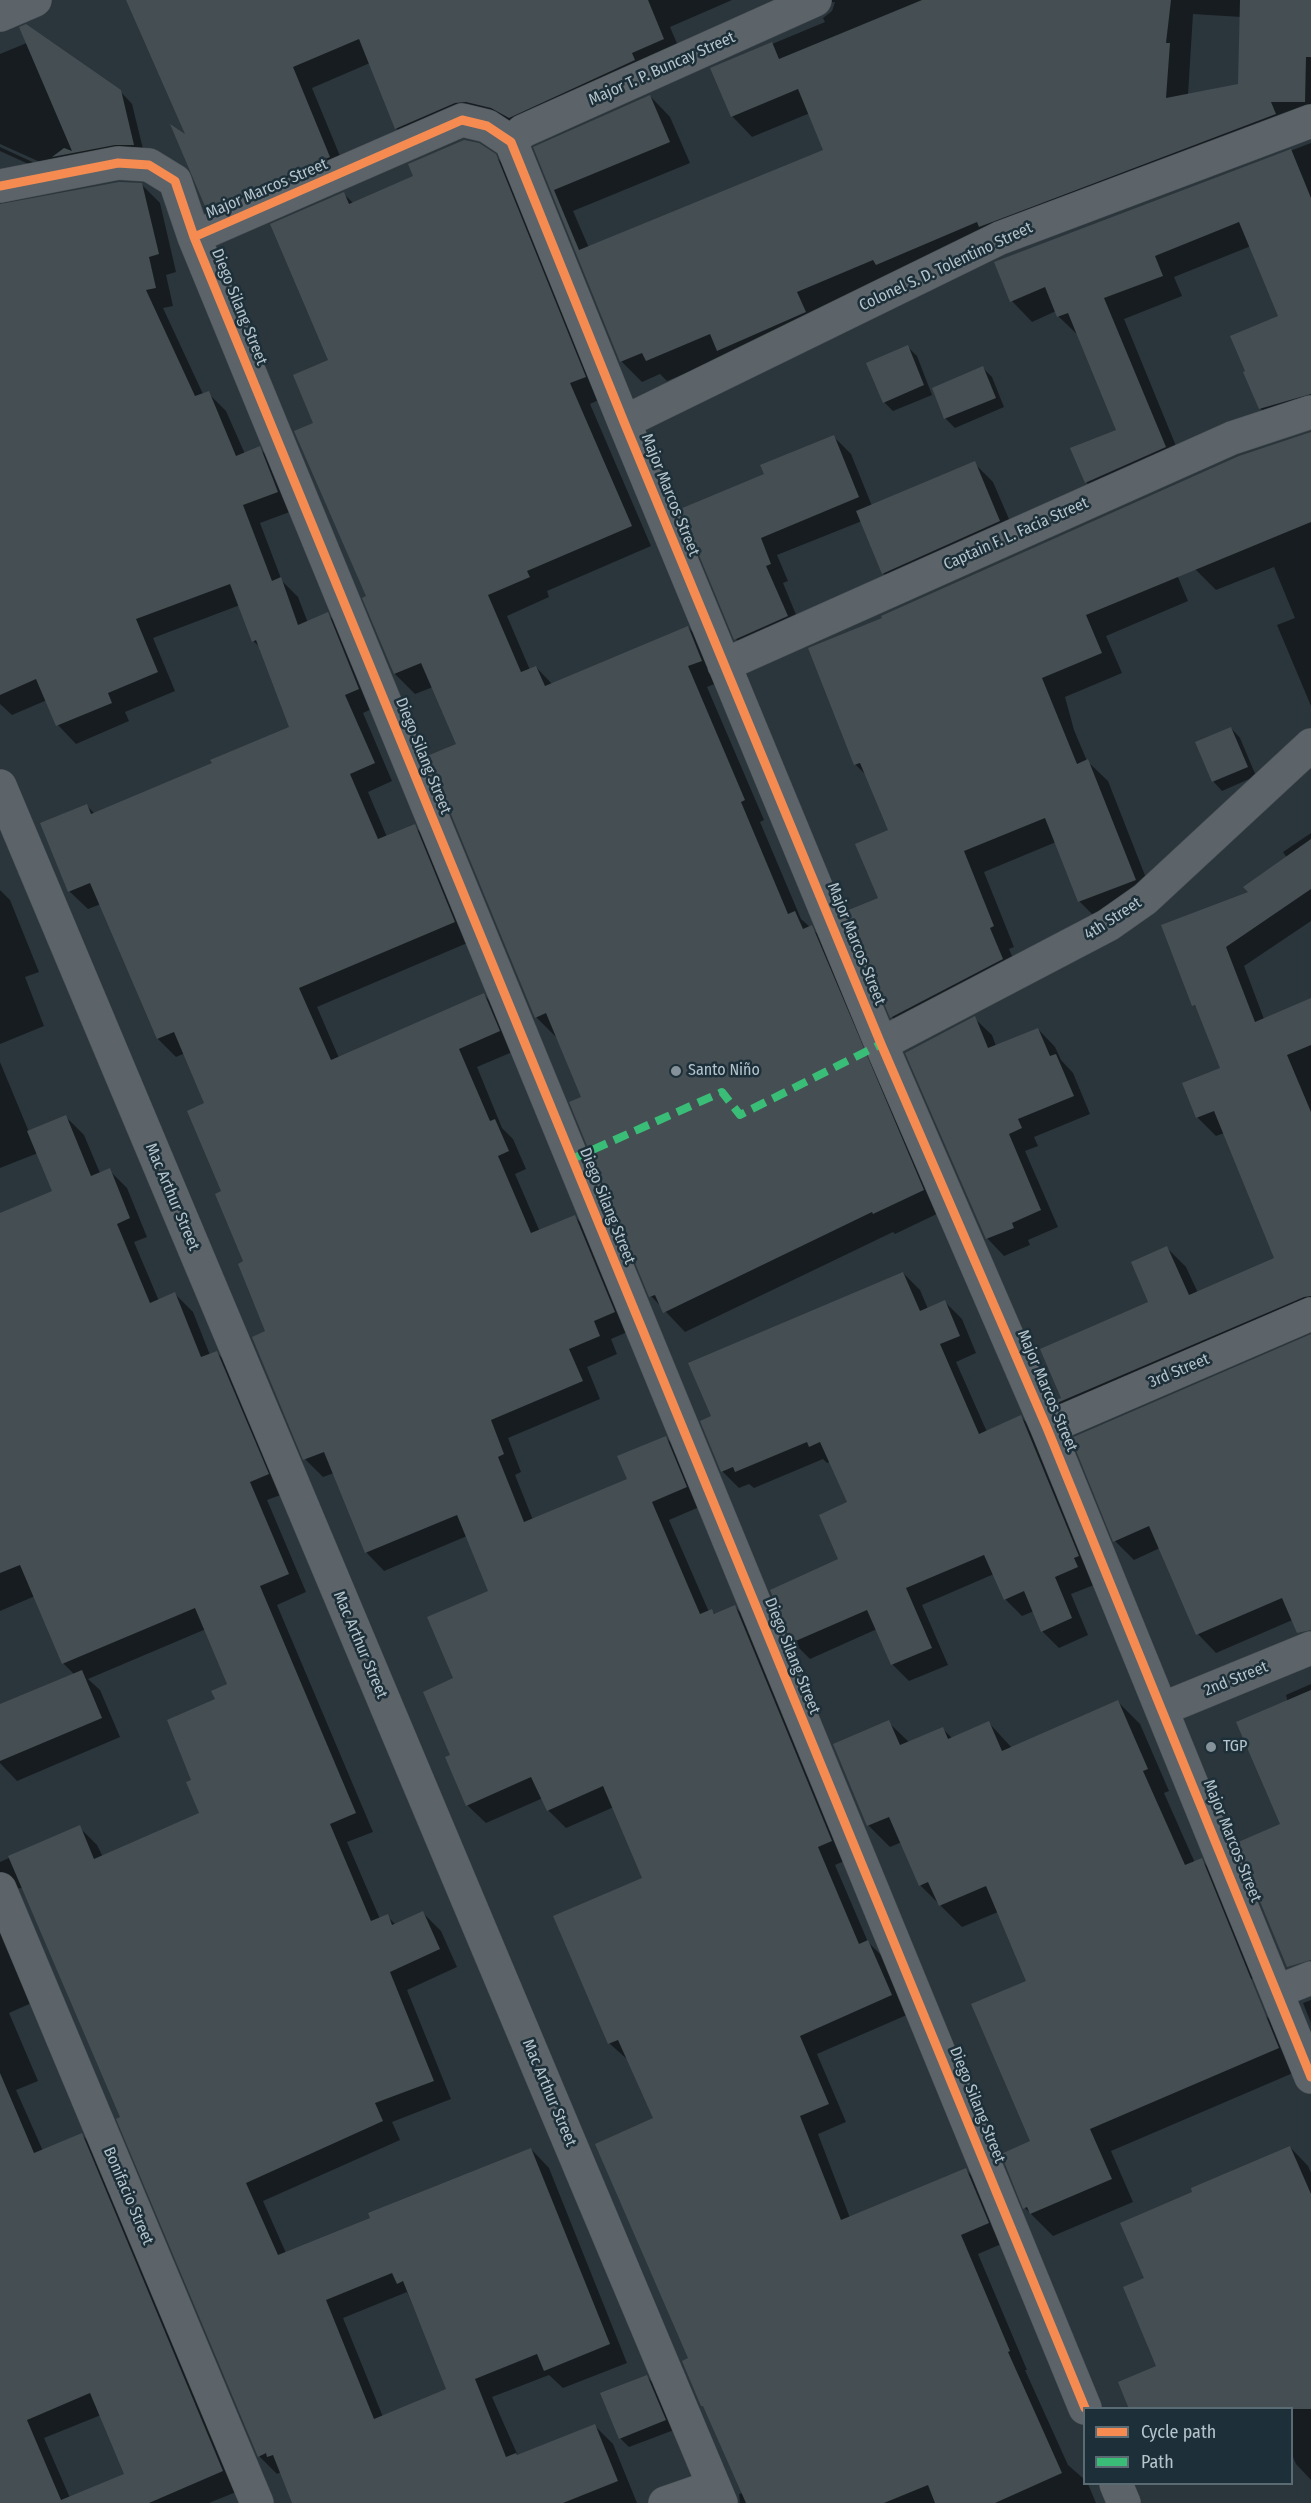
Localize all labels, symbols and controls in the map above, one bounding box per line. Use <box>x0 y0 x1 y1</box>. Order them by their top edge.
street label: Major T. P. Buncay Street <box>586 28 738 110</box>
street label: Major Marcos Street <box>203 155 331 223</box>
street label: Colonel S. D. Tolentino Street <box>856 218 1036 316</box>
street label: Diego Silang Street <box>207 246 271 368</box>
street label: Major Marcos Street <box>637 431 703 559</box>
street label: Captain F. L. Facia Street <box>941 493 1091 575</box>
street label: Diego Silang Street <box>391 695 455 817</box>
street label: Major Marcos Street <box>823 880 889 1008</box>
street label: 4th Street <box>1081 893 1145 945</box>
place label: Santo Niño <box>688 1061 760 1081</box>
marker: Santo Niño <box>669 1064 683 1078</box>
street label: Mac Arthur Street <box>141 1141 203 1253</box>
street label: Diego Silang Street <box>575 1145 639 1267</box>
street label: Major Marcos Street <box>1013 1327 1081 1455</box>
street label: 3rd Street <box>1146 1350 1212 1392</box>
street label: Mac Arthur Street <box>329 1589 391 1701</box>
street label: Diego Silang Street <box>760 1595 824 1717</box>
street label: 2nd Street <box>1201 1658 1271 1700</box>
place label: TGP <box>1223 1737 1247 1757</box>
marker: TGP <box>1204 1740 1218 1754</box>
street label: Major Marcos Street <box>1199 1777 1265 1905</box>
street label: Mac Arthur Street <box>518 2037 580 2149</box>
street label: Diego Silang Street <box>945 2044 1009 2166</box>
street label: Bonifacio Street <box>99 2144 157 2248</box>
legend <box>1083 2407 1293 2485</box>
text: Cycle path <box>1141 2421 1216 2443</box>
text: Path <box>1141 2451 1174 2473</box>

